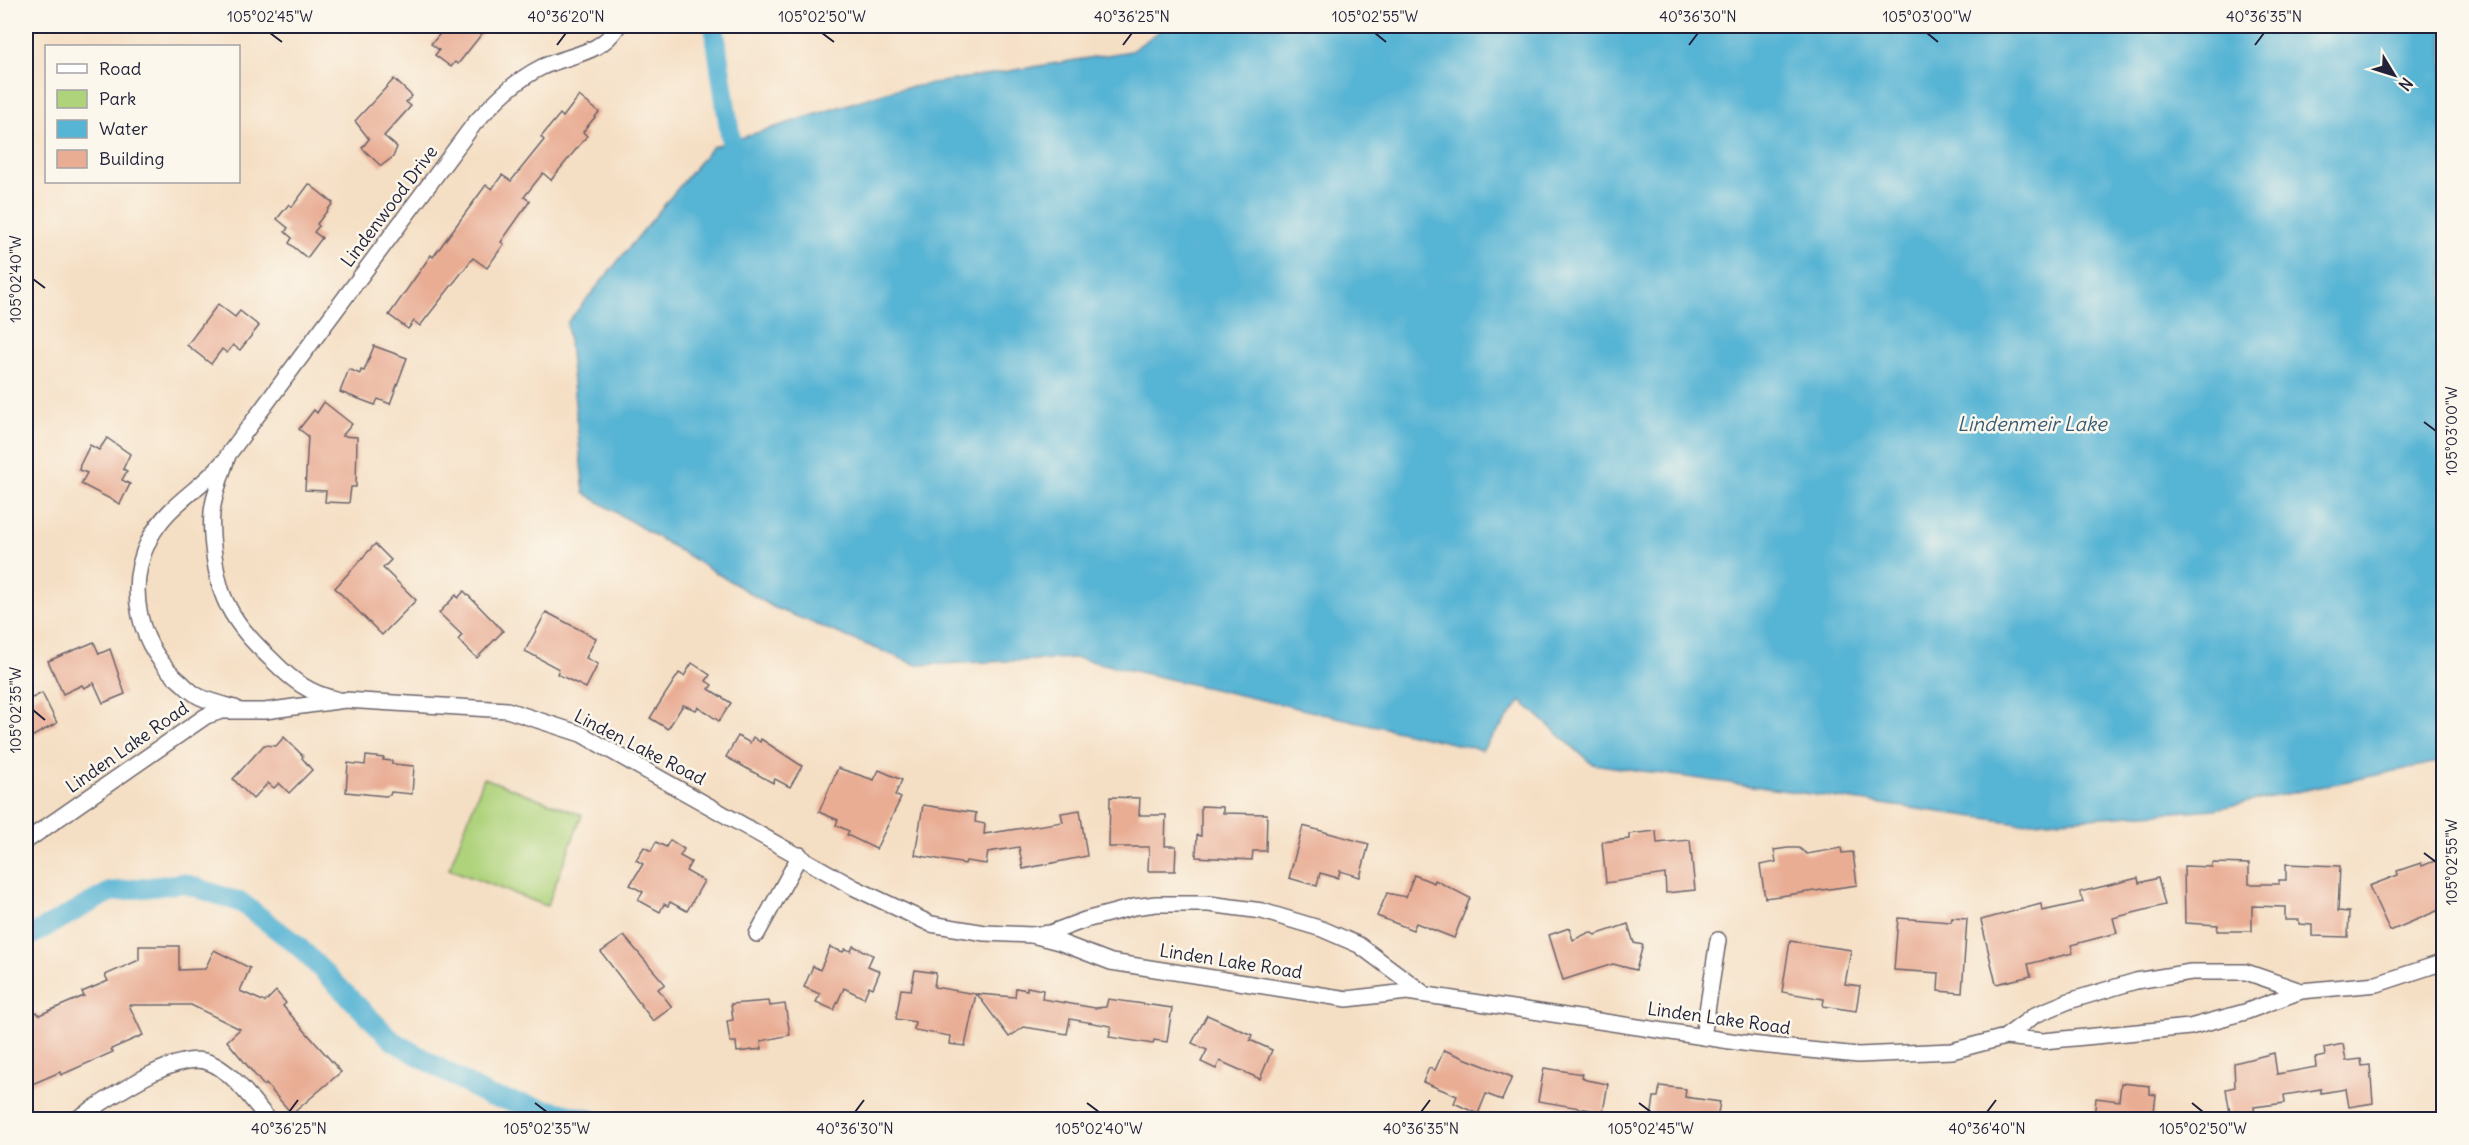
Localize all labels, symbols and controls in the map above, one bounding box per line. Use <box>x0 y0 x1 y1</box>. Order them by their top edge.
text: 105°02'45"W <box>227 7 313 26</box>
text: 40°36'20"N <box>527 7 605 26</box>
text: 105°02'50"W <box>778 7 866 26</box>
text: 40°36'25"N <box>1094 7 1170 26</box>
text: 105°02'55"W <box>1332 7 1419 26</box>
text: 40°36'30"N <box>1659 7 1737 26</box>
text: 105°03'00"W <box>1882 7 1972 26</box>
text: 40°36'35"N <box>2226 7 2302 26</box>
legend <box>45 45 240 183</box>
north arrow <box>2364 45 2424 105</box>
text: Road <box>99 57 142 80</box>
text: N <box>2395 74 2417 95</box>
text: Park <box>99 87 136 110</box>
text: Water <box>99 117 149 140</box>
street label: Lindenwood Drive <box>336 141 442 271</box>
text: Building <box>99 147 164 170</box>
text: 105°02'40"W <box>6 235 25 323</box>
text: 105°03'00"W <box>2442 386 2461 476</box>
water label: Lindenmeir Lake <box>1957 411 2108 436</box>
text: 105°02'35"W <box>6 666 25 753</box>
street label: Linden Lake Road <box>61 696 193 798</box>
street label: Linden Lake Road <box>570 704 710 790</box>
text: 105°02'55"W <box>2442 818 2461 905</box>
street label: Linden Lake Road <box>1158 938 1304 984</box>
street label: Linden Lake Road <box>1646 997 1792 1039</box>
text: 40°36'25"N <box>251 1119 327 1138</box>
text: 105°02'35"W <box>504 1119 591 1138</box>
text: 40°36'30"N <box>816 1119 894 1138</box>
text: 105°02'40"W <box>1055 1119 1143 1138</box>
text: 40°36'35"N <box>1383 1119 1459 1138</box>
text: 105°02'45"W <box>1608 1119 1694 1138</box>
text: 40°36'40"N <box>1948 1119 2026 1138</box>
text: 105°02'50"W <box>2159 1119 2247 1138</box>

